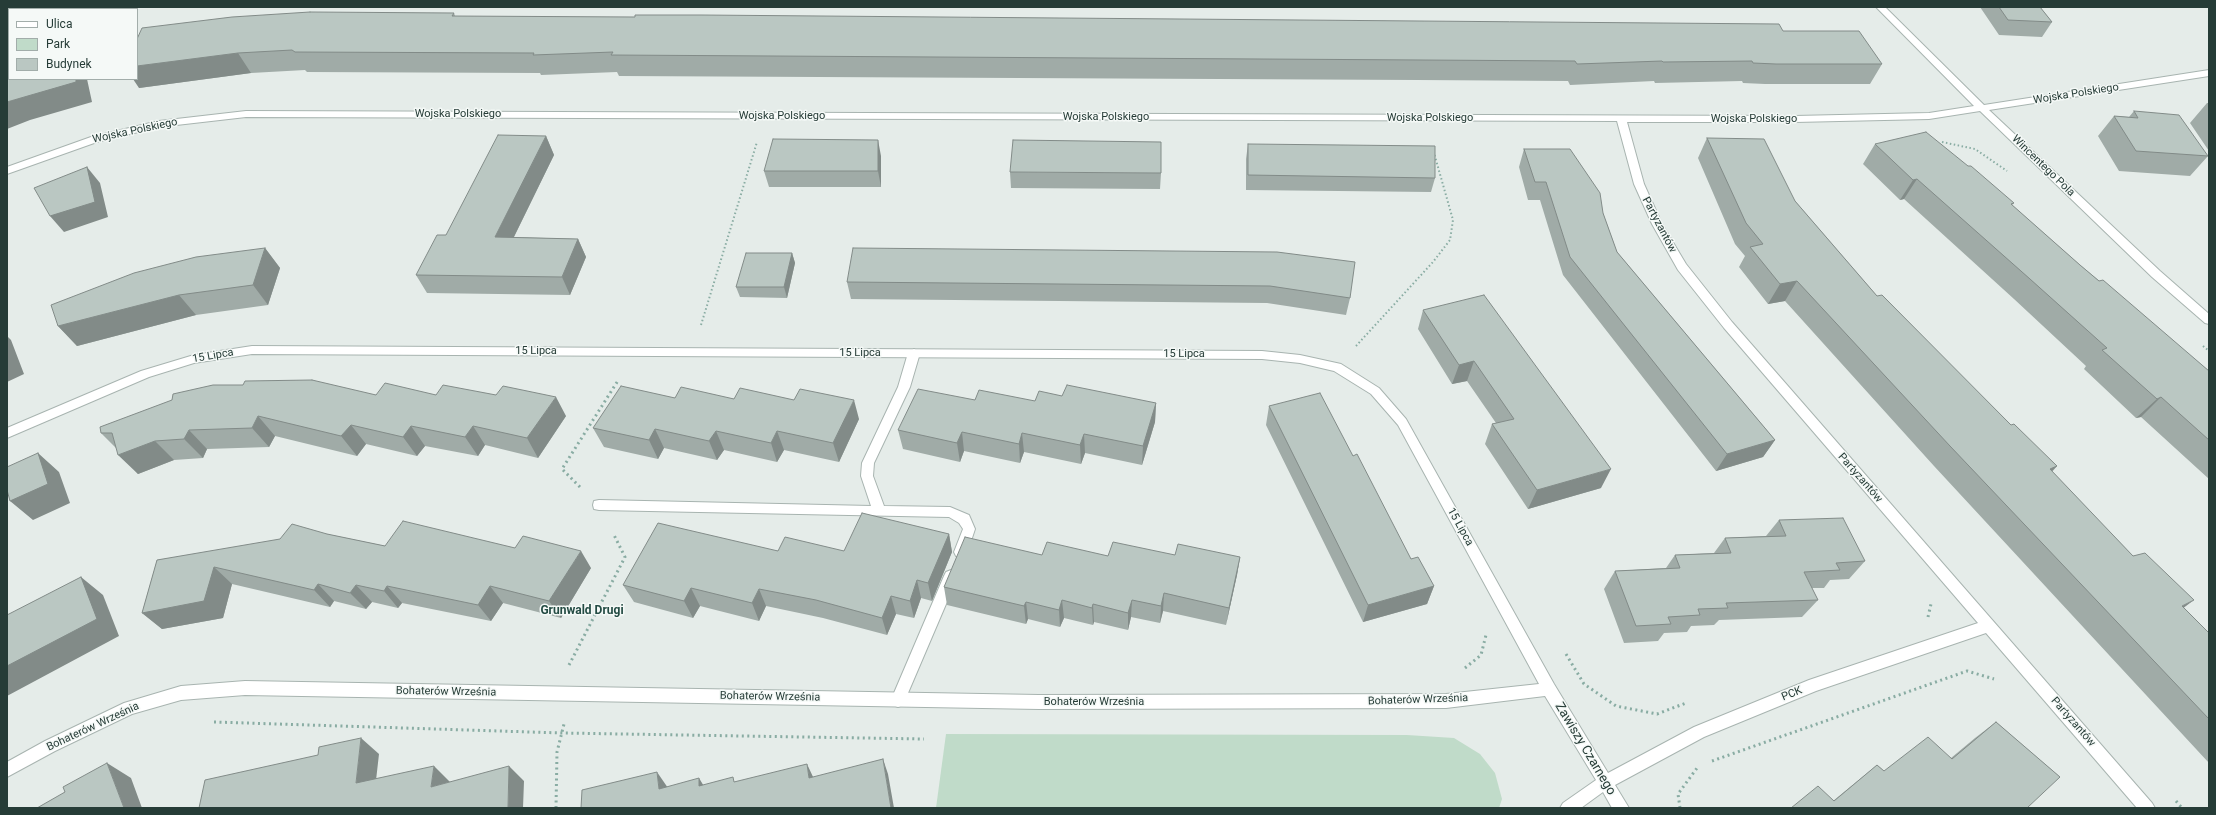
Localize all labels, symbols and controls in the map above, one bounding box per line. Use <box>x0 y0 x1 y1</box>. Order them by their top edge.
legend <box>8 8 138 80</box>
text: Ulica <box>46 17 72 31</box>
text: Park <box>46 37 70 51</box>
text: Budynek <box>46 57 92 71</box>
street label: Wojska Polskiego <box>2032 81 2120 107</box>
street label: Wojska Polskiego <box>415 107 501 121</box>
street label: Wojska Polskiego <box>739 109 825 123</box>
street label: Wojska Polskiego <box>1063 110 1149 124</box>
street label: Wojska Polskiego <box>1387 111 1473 125</box>
street label: Wojska Polskiego <box>1711 112 1797 126</box>
street label: Wojska Polskiego <box>91 116 179 146</box>
street label: Wincentego Pola <box>2009 133 2077 199</box>
street label: Partyzantów <box>1639 195 1679 255</box>
street label: 15 Lipca <box>515 344 557 358</box>
street label: 15 Lipca <box>191 346 235 366</box>
street label: 15 Lipca <box>839 346 881 360</box>
street label: 15 Lipca <box>1163 347 1205 361</box>
street label: Partyzantów <box>1835 451 1885 505</box>
street label: 15 Lipca <box>1444 506 1476 548</box>
district label: Grunwald Drugi <box>540 604 624 618</box>
street label: PCK <box>1780 684 1804 704</box>
street label: Bohaterów Września <box>396 685 496 699</box>
street label: Bohaterów Września <box>720 690 820 704</box>
street label: Bohaterów Września <box>1368 692 1468 708</box>
street label: Bohaterów Września <box>1044 695 1144 709</box>
street label: Partyzantów <box>2048 695 2098 749</box>
street label: Bohaterów Września <box>45 700 141 754</box>
street label: Zawiszy Czarnego <box>1551 700 1619 798</box>

